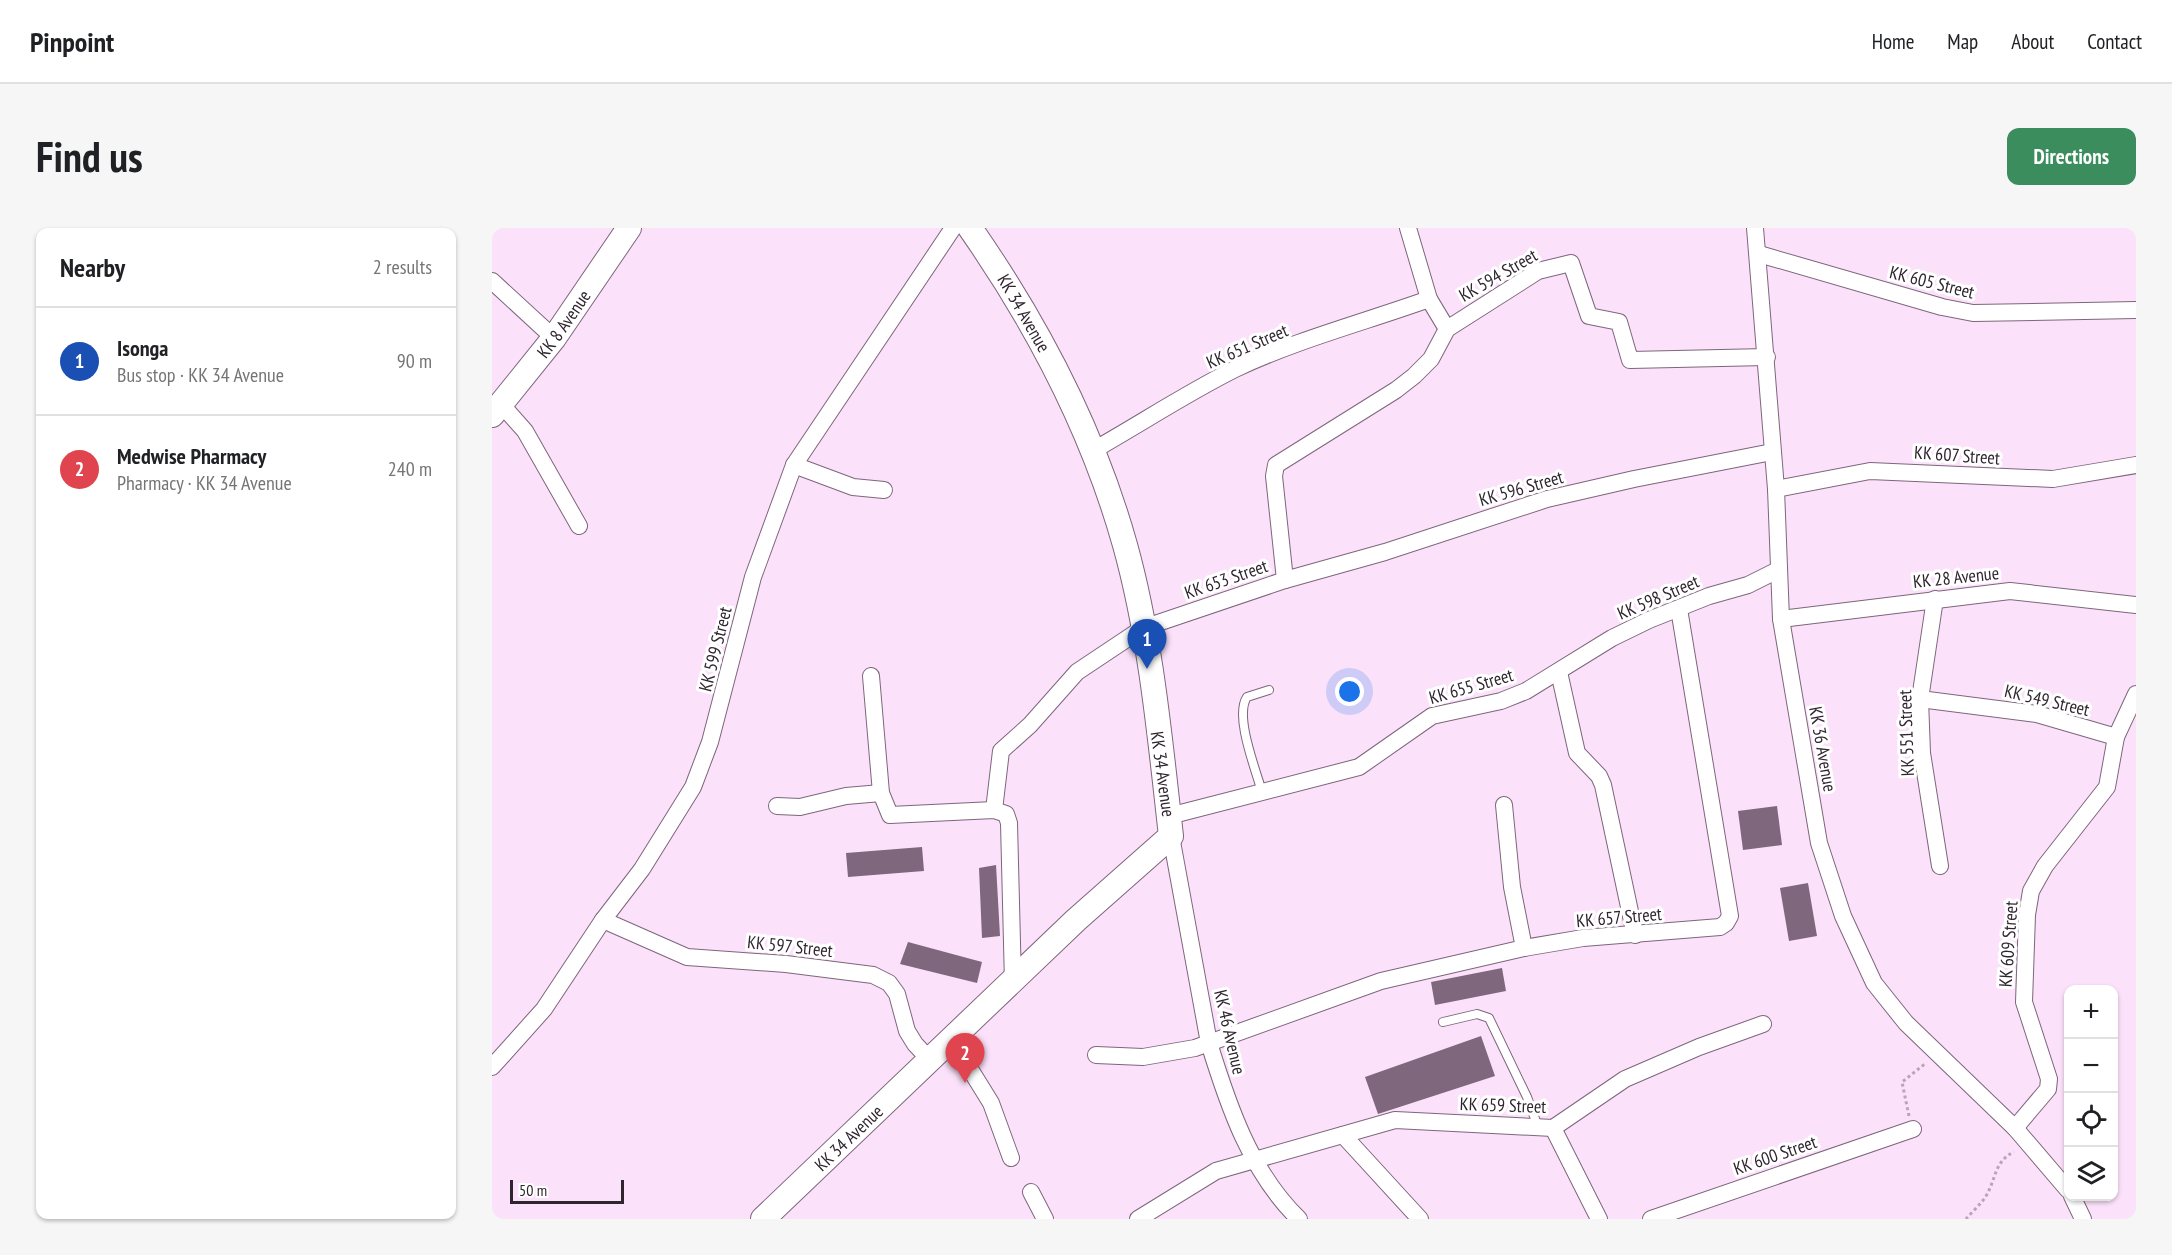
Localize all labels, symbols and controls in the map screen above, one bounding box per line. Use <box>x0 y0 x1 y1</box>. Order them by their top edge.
text: Pinpoint <box>30 23 114 60</box>
text: Home <box>1872 28 1914 55</box>
text: Map <box>1947 28 1978 55</box>
text: About <box>2011 28 2054 55</box>
text: Contact <box>2087 28 2142 55</box>
button: Directions <box>2007 128 2136 185</box>
text: Find us <box>36 129 143 184</box>
street label: KK 594 Street <box>1455 243 1541 307</box>
text: Nearby <box>60 251 125 284</box>
text: 2 results <box>373 254 432 280</box>
street label: KK 605 Street <box>1887 260 1977 304</box>
street label: KK 34 Avenue <box>992 270 1056 356</box>
street label: KK 8 Avenue <box>531 285 595 362</box>
street label: KK 651 Street <box>1203 318 1291 373</box>
text: Isonga <box>117 334 168 362</box>
text: 1 <box>75 348 84 374</box>
text: 90 m <box>397 348 432 374</box>
text: Bus stop · KK 34 Avenue <box>117 362 284 388</box>
street label: KK 607 Street <box>1913 441 2001 469</box>
text: Medwise Pharmacy <box>117 442 266 470</box>
text: 2 <box>75 456 84 482</box>
text: 240 m <box>388 456 432 482</box>
street label: KK 596 Street <box>1476 465 1566 511</box>
text: Pharmacy · KK 34 Avenue <box>117 470 292 496</box>
street label: KK 653 Street <box>1181 554 1271 604</box>
street label: KK 28 Avenue <box>1912 561 2000 593</box>
street label: KK 598 Street <box>1614 569 1702 624</box>
street label: KK 599 Street <box>693 604 737 694</box>
pin: 1 <box>1128 620 1166 669</box>
street label: KK 655 Street <box>1426 663 1516 709</box>
your location <box>1335 677 1364 706</box>
street label: KK 549 Street <box>2002 679 2092 721</box>
street label: KK 551 Street <box>1893 689 1919 777</box>
street label: KK 36 Avenue <box>1804 705 1842 793</box>
street label: KK 34 Avenue <box>1146 730 1180 818</box>
street label: KK 609 Street <box>1994 900 2022 988</box>
street label: KK 657 Street <box>1575 902 1663 932</box>
street label: KK 597 Street <box>746 930 834 962</box>
map controls <box>2064 985 2118 1201</box>
button: + <box>2064 985 2118 1039</box>
street label: KK 46 Avenue <box>1209 987 1251 1077</box>
pin: 2 <box>946 1034 984 1083</box>
button: − <box>2064 1039 2118 1093</box>
street label: KK 659 Street <box>1459 1092 1547 1118</box>
button: locate <box>2064 1093 2118 1147</box>
street label: KK 34 Avenue <box>809 1099 887 1176</box>
street label: KK 600 Street <box>1730 1130 1820 1180</box>
button: layers <box>2064 1147 2118 1201</box>
scale bar <box>510 1177 624 1204</box>
text: 50 m <box>519 1180 547 1200</box>

